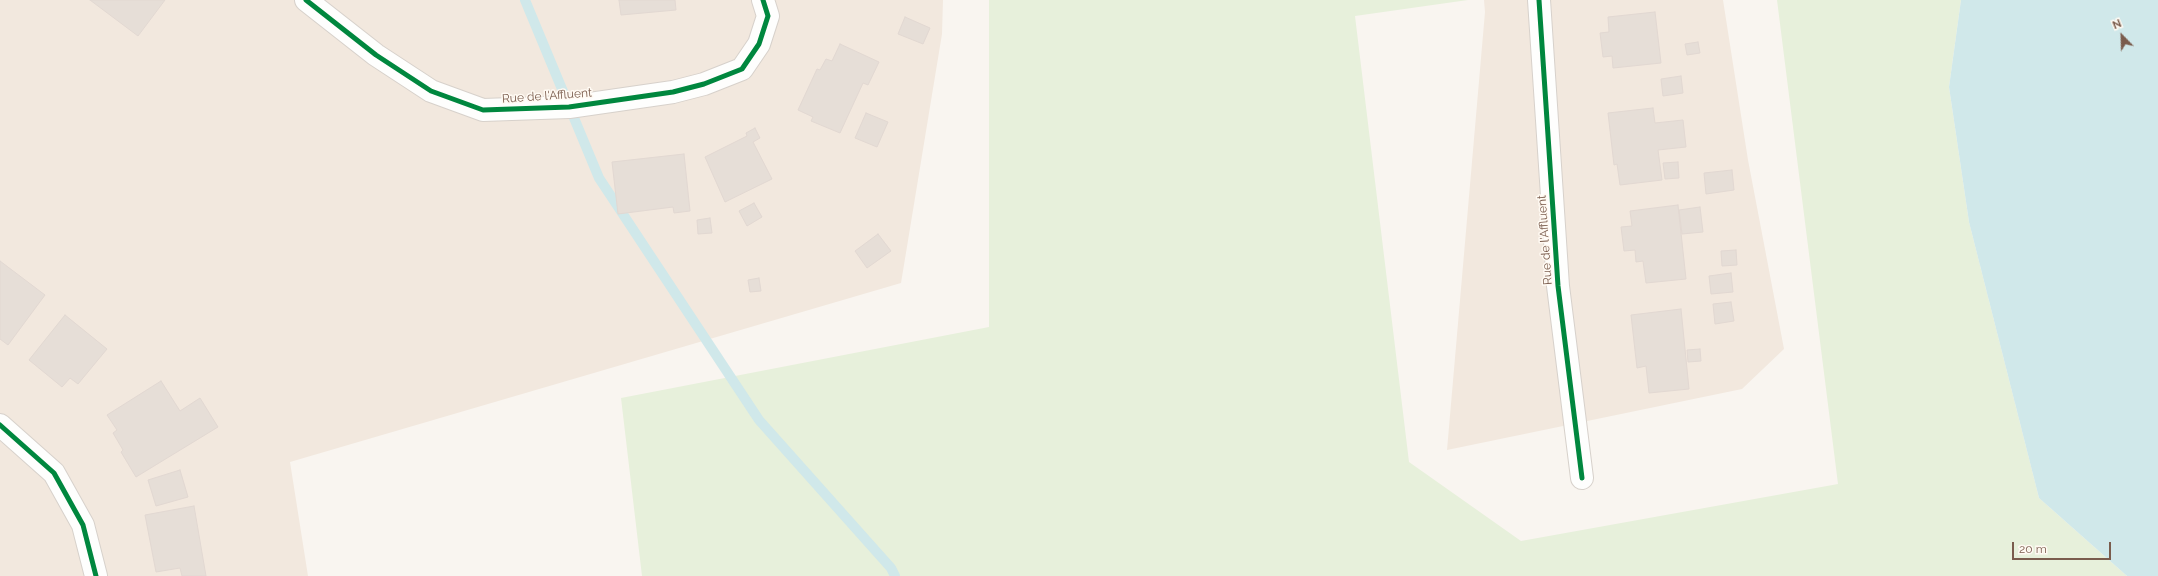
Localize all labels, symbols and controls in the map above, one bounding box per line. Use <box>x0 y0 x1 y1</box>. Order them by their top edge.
north arrow <box>2102 16 2142 56</box>
text: N <box>2111 17 2124 32</box>
street label: Rue de l'Affluent <box>502 86 592 106</box>
street label: Rue de l'Affluent <box>1535 195 1555 285</box>
scale bar <box>2014 534 2113 560</box>
text: 20 m <box>2019 542 2047 556</box>

